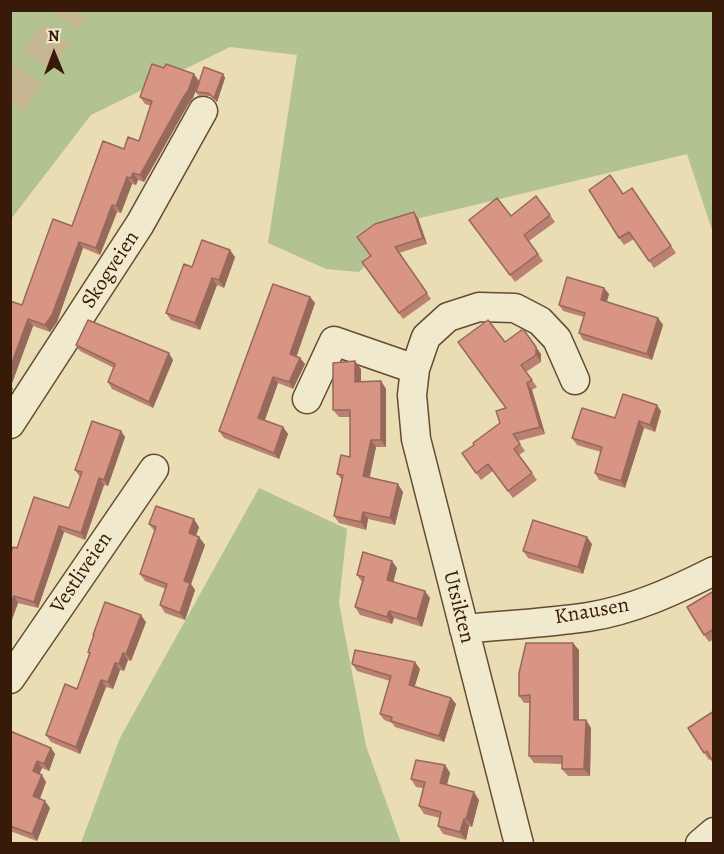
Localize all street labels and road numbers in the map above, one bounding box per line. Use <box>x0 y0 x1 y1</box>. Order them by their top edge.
street label: Skogveien <box>77 227 145 313</box>
street label: Vestliveien <box>46 528 118 618</box>
street label: Utsikten <box>437 568 479 646</box>
street label: Knausen <box>553 593 631 631</box>

